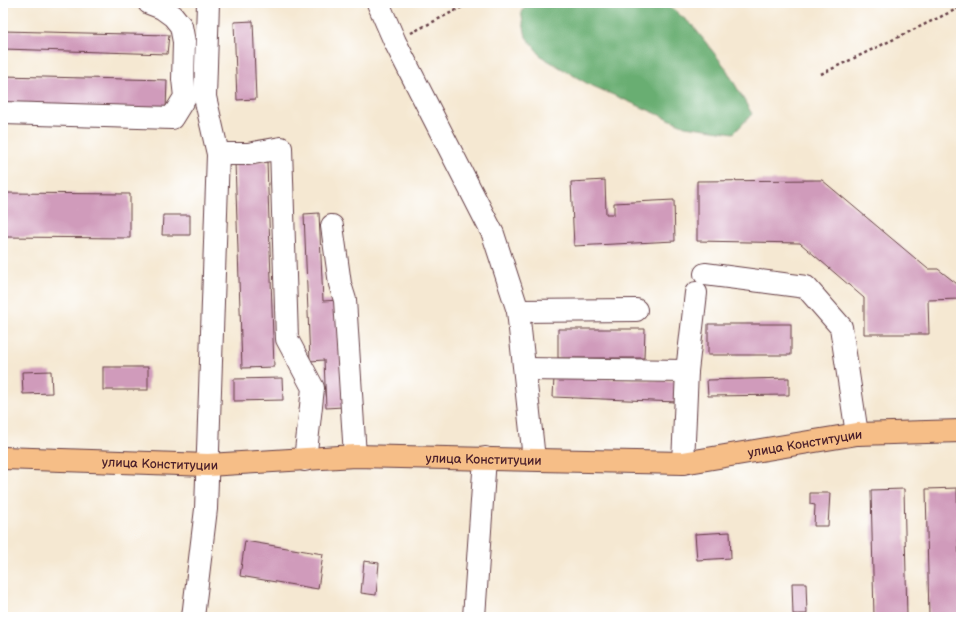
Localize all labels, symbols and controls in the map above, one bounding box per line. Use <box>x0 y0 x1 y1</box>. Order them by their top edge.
street label: улица Конституции <box>746 427 862 461</box>
street label: улица Конституции <box>425 451 542 469</box>
street label: улица Конституции <box>102 454 218 474</box>

